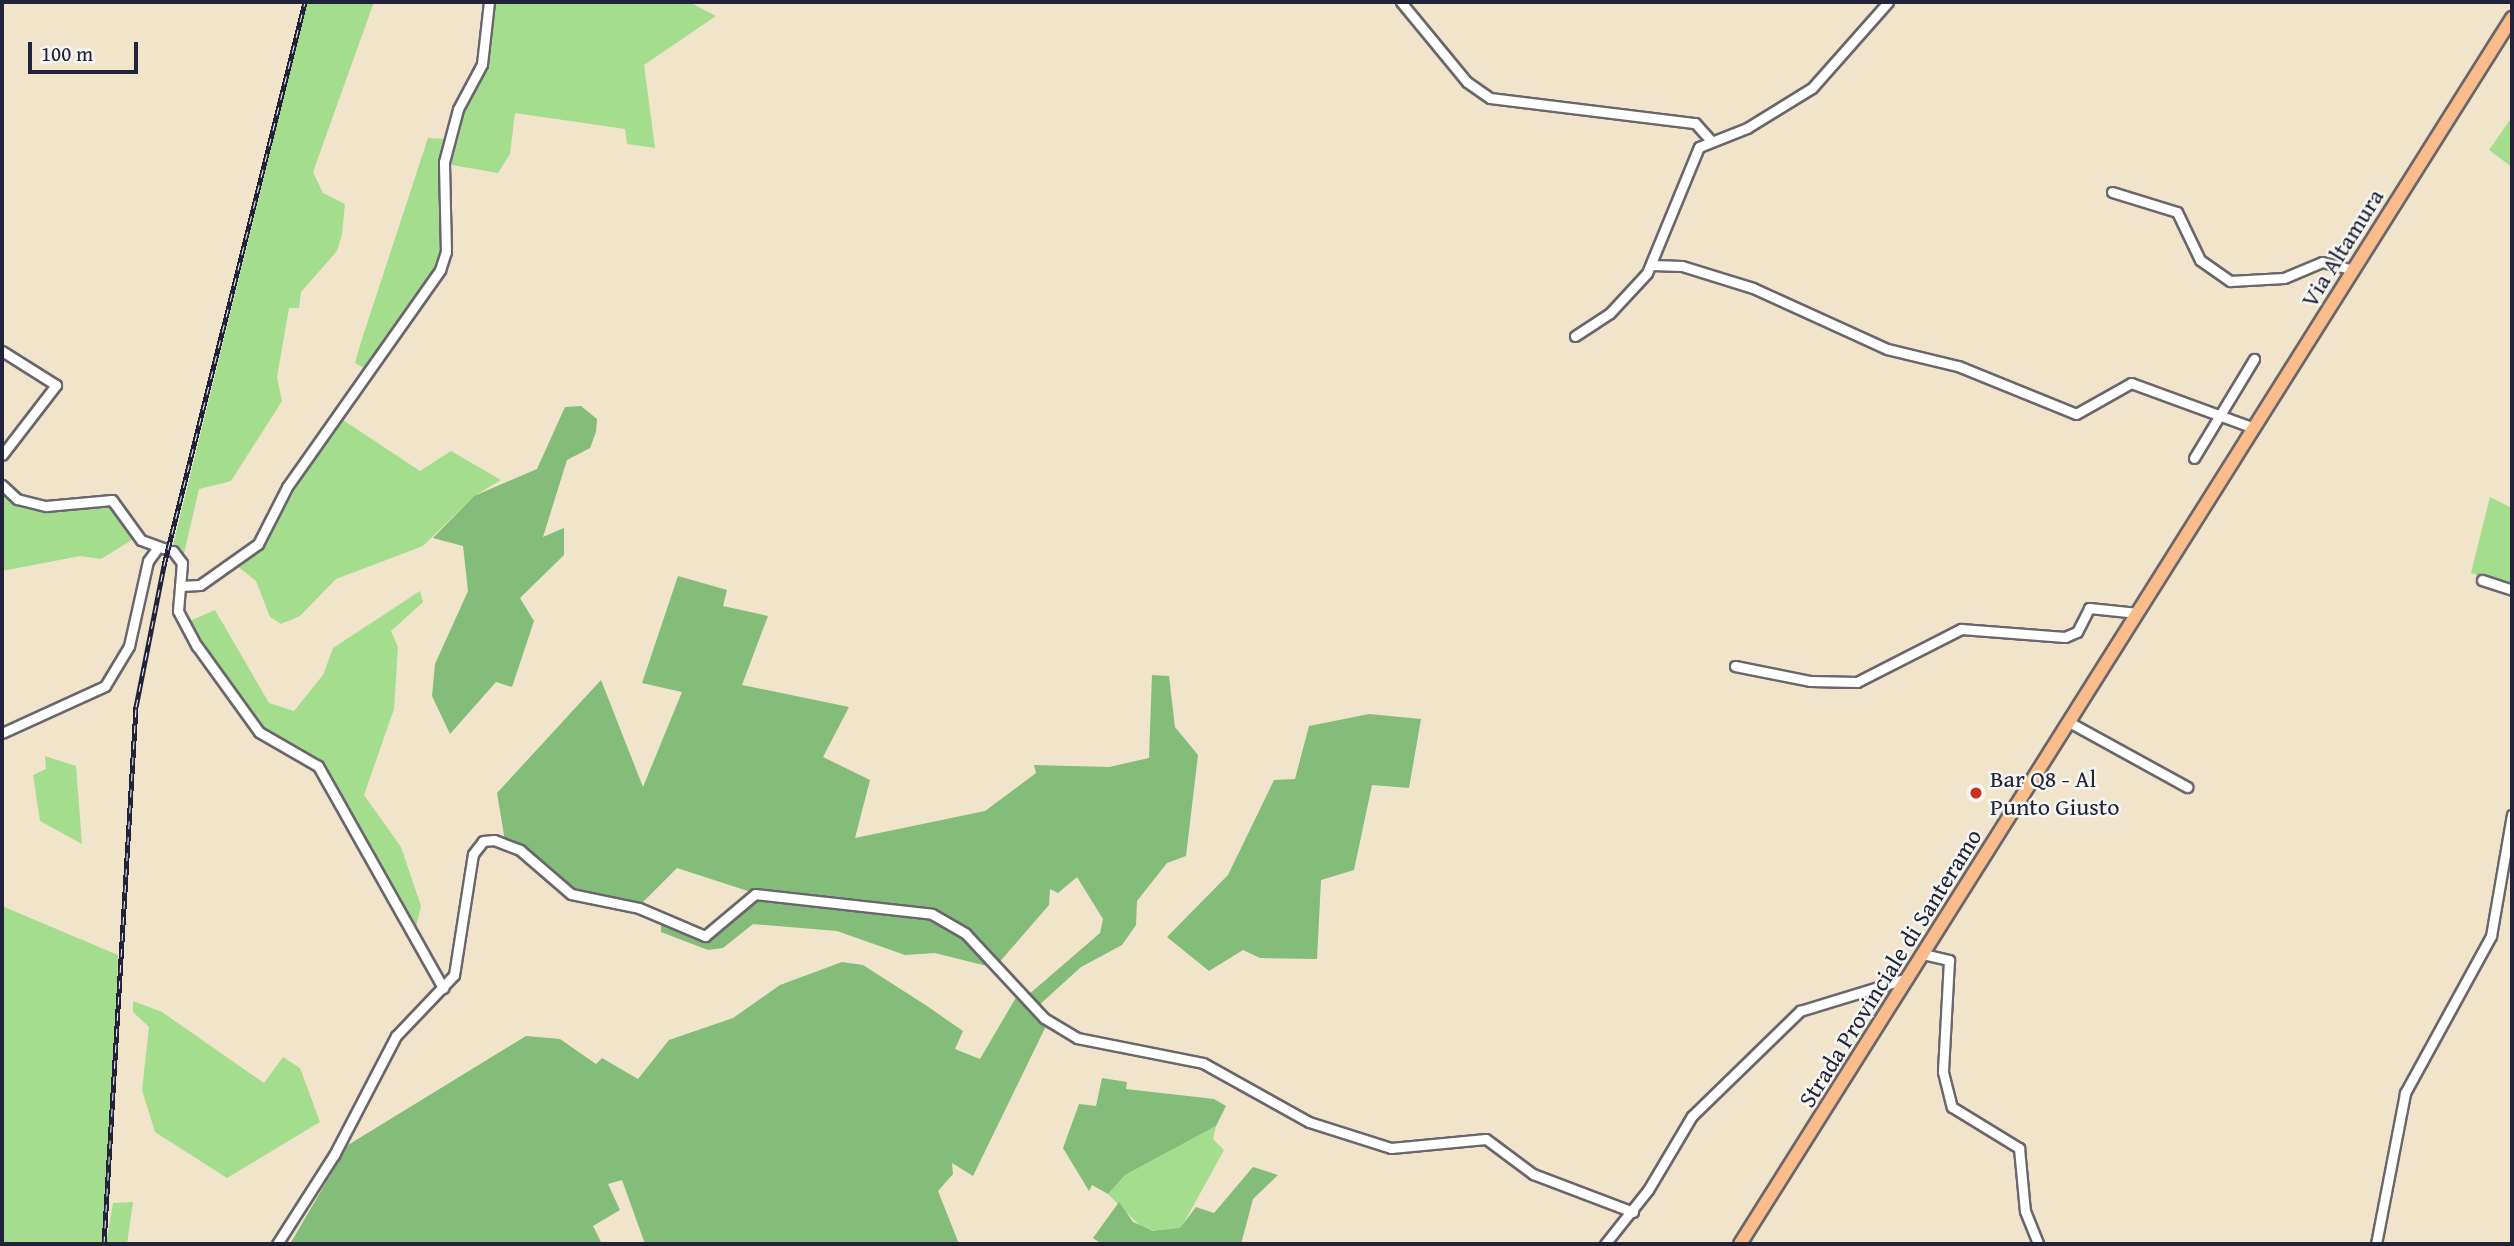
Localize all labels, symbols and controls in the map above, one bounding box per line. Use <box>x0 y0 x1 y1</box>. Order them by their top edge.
scale bar <box>32 28 142 72</box>
text: 100 m <box>41 38 93 69</box>
street label: Via Altamura <box>2294 184 2390 312</box>
place label: Bar Q8 - Al Punto Giusto <box>1990 765 2119 821</box>
marker: Bar Q8 - Al Punto Giusto <box>1968 785 1984 801</box>
street label: Strada Provinciale di Santeramo <box>1792 823 1988 1113</box>

